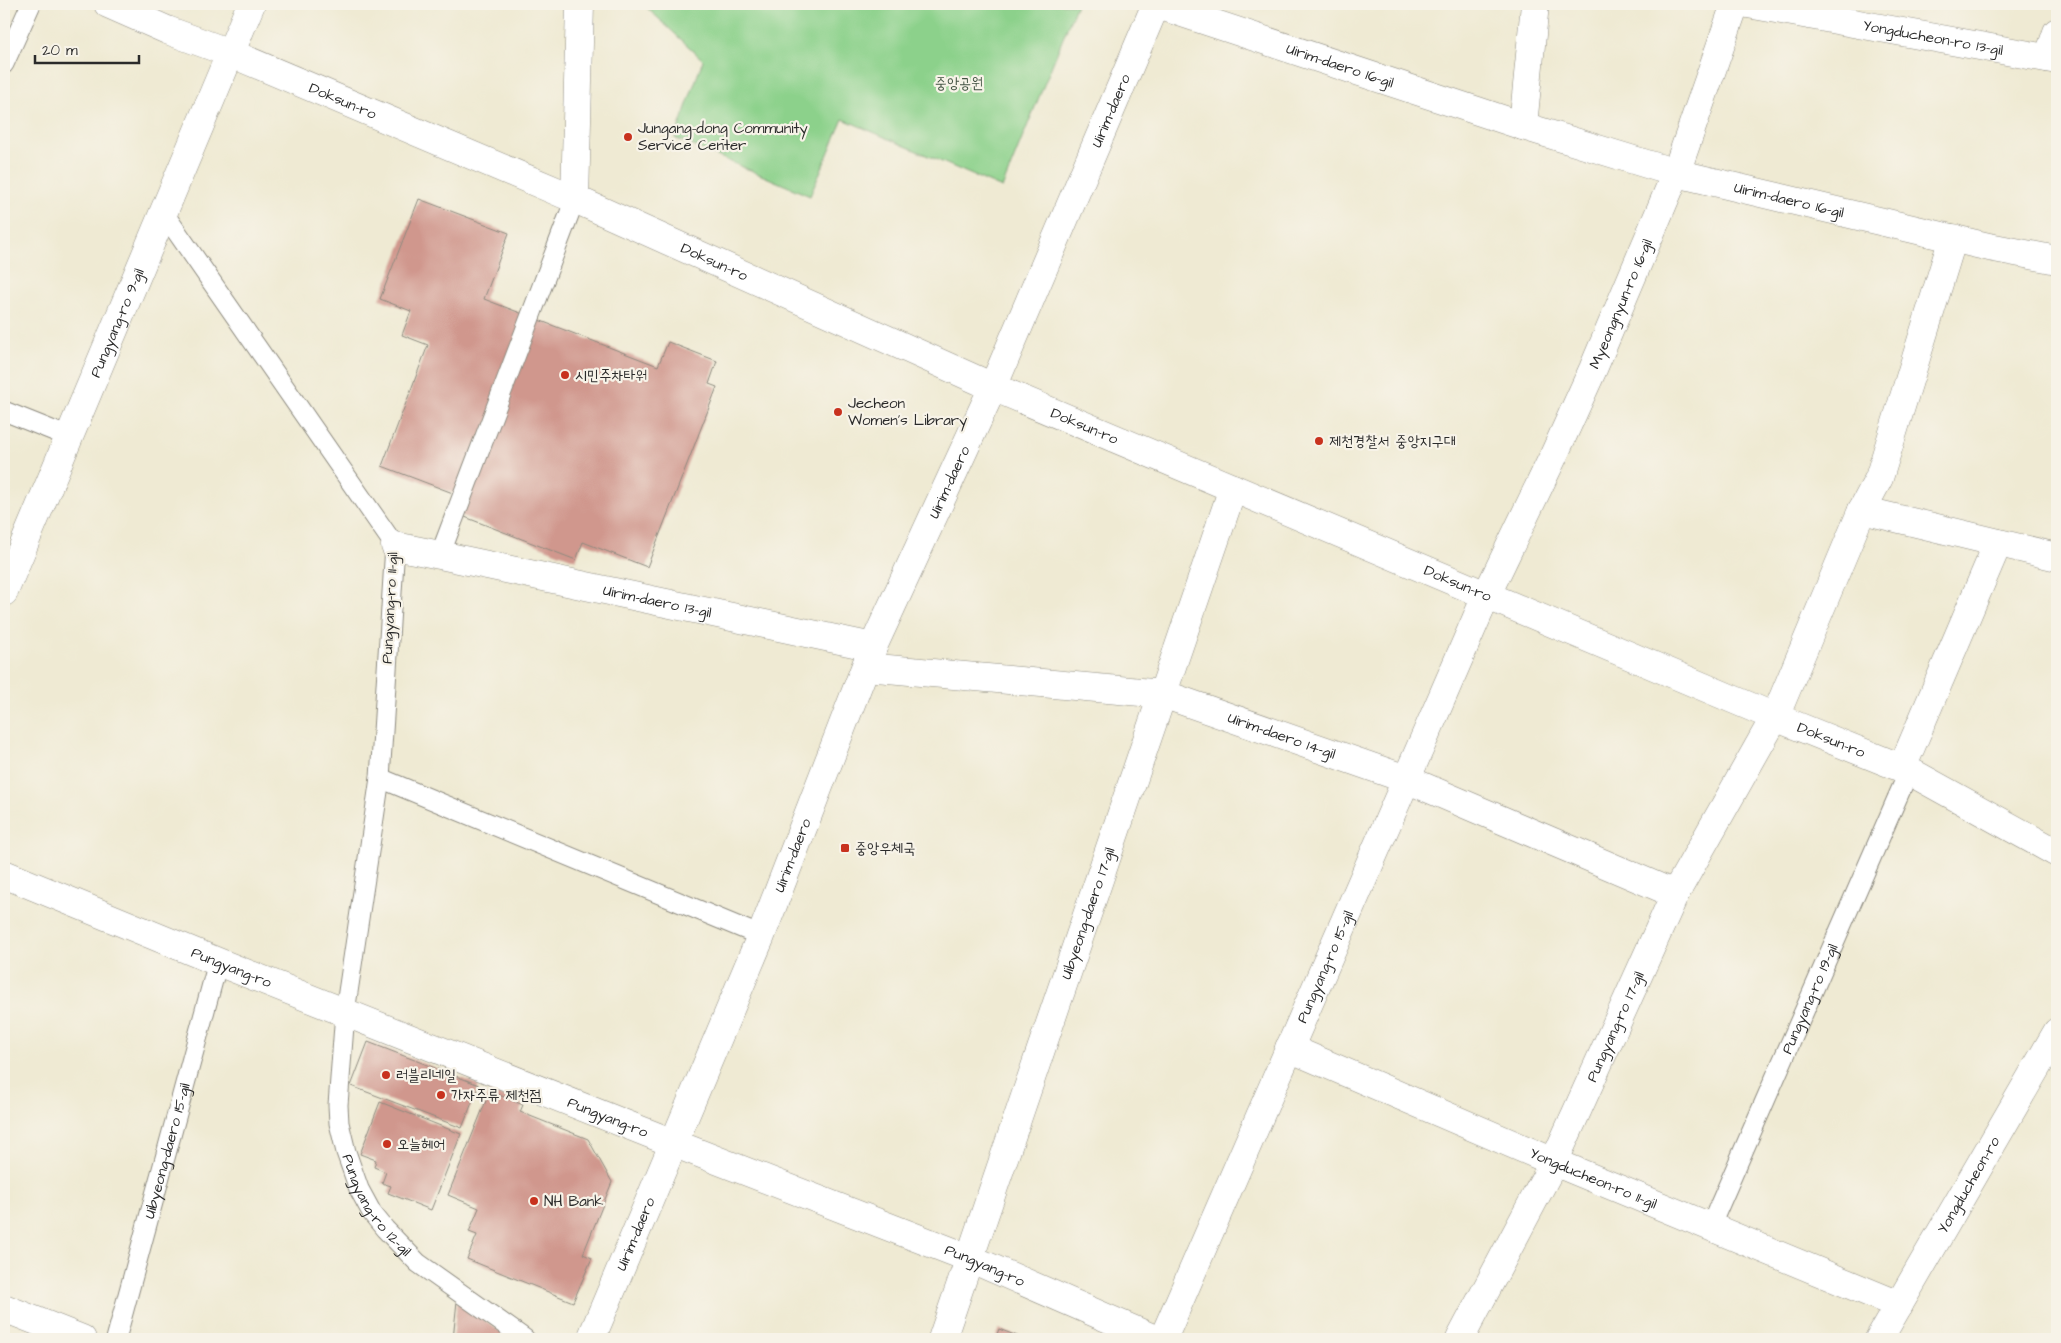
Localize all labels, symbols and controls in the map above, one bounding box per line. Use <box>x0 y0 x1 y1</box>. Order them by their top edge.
street label: Yongducheon-ro 13-gil <box>1861 15 2005 61</box>
scale bar <box>35 32 139 64</box>
street label: Uirim-daero 16-gil <box>1284 38 1397 93</box>
text: 20 m <box>42 40 78 61</box>
street label: Uirim-daero <box>1086 70 1136 151</box>
park label: 중앙공원 <box>935 73 983 94</box>
street label: Doksun-ro <box>306 77 380 125</box>
place label: Jungang-dong Community Service Center <box>638 118 808 156</box>
marker: Jungang-dong Community Service Center <box>622 131 634 143</box>
street label: Uirim-daero 16-gil <box>1732 177 1846 223</box>
street label: Myeongnyun-ro 16-gil <box>1584 236 1657 372</box>
street label: Doksun-ro <box>678 237 752 286</box>
street label: Pungyang-ro 9-gil <box>85 265 149 381</box>
place label: 시민주차타워 <box>575 365 647 386</box>
marker: 시민주차타워 <box>559 369 571 381</box>
place label: Jecheon Women's Library <box>848 393 967 432</box>
street label: Doksun-ro <box>1048 402 1122 449</box>
marker: Jecheon Women's Library <box>832 406 844 418</box>
place label: 제천경찰서 중앙지구대 <box>1329 431 1456 452</box>
marker: 제천경찰서 중앙지구대 <box>1313 435 1325 447</box>
street label: Uirim-daero <box>923 442 975 522</box>
street label: Pungyang-ro 11-gil <box>377 552 404 664</box>
street label: Doksun-ro <box>1421 560 1495 607</box>
street label: Uirim-daero 13-gil <box>601 579 713 623</box>
street label: Uirim-daero 14-gil <box>1225 707 1339 764</box>
street label: Doksun-ro <box>1794 717 1869 763</box>
street label: Uirim-daero <box>768 815 816 895</box>
place label: 중앙우체국 <box>855 838 915 859</box>
marker: 중앙우체국 <box>839 842 851 854</box>
street label: Uibyeong-daero 17-gil <box>1055 844 1120 982</box>
street label: Pungyang-ro 15-gil <box>1291 907 1359 1026</box>
street label: Pungyang-ro 19-gil <box>1776 940 1843 1057</box>
street label: Pungyang-ro <box>188 942 275 993</box>
street label: Pungyang-ro 17-gil <box>1581 968 1649 1085</box>
place label: 러블리네일 <box>396 1065 456 1086</box>
marker: 러블리네일 <box>380 1069 392 1081</box>
street label: Uibyeong-daero 15-gil <box>139 1081 195 1221</box>
place label: 가자주류 제천점 <box>451 1085 542 1106</box>
marker: 가자주류 제천점 <box>435 1089 447 1101</box>
street label: Pungyang-ro <box>565 1092 652 1143</box>
street label: Yongducheon-ro <box>1932 1132 2005 1238</box>
place label: 오늘헤어 <box>397 1134 445 1155</box>
marker: 오늘헤어 <box>381 1138 393 1150</box>
street label: Yongducheon-ro 11-gil <box>1526 1142 1660 1214</box>
street label: Pungyang-ro 12-gil <box>337 1151 416 1261</box>
place label: NH Bank <box>544 1191 604 1212</box>
street label: Uirim-daero <box>611 1194 660 1274</box>
marker: NH Bank <box>528 1195 540 1207</box>
street label: Pungyang-ro <box>942 1239 1029 1292</box>

